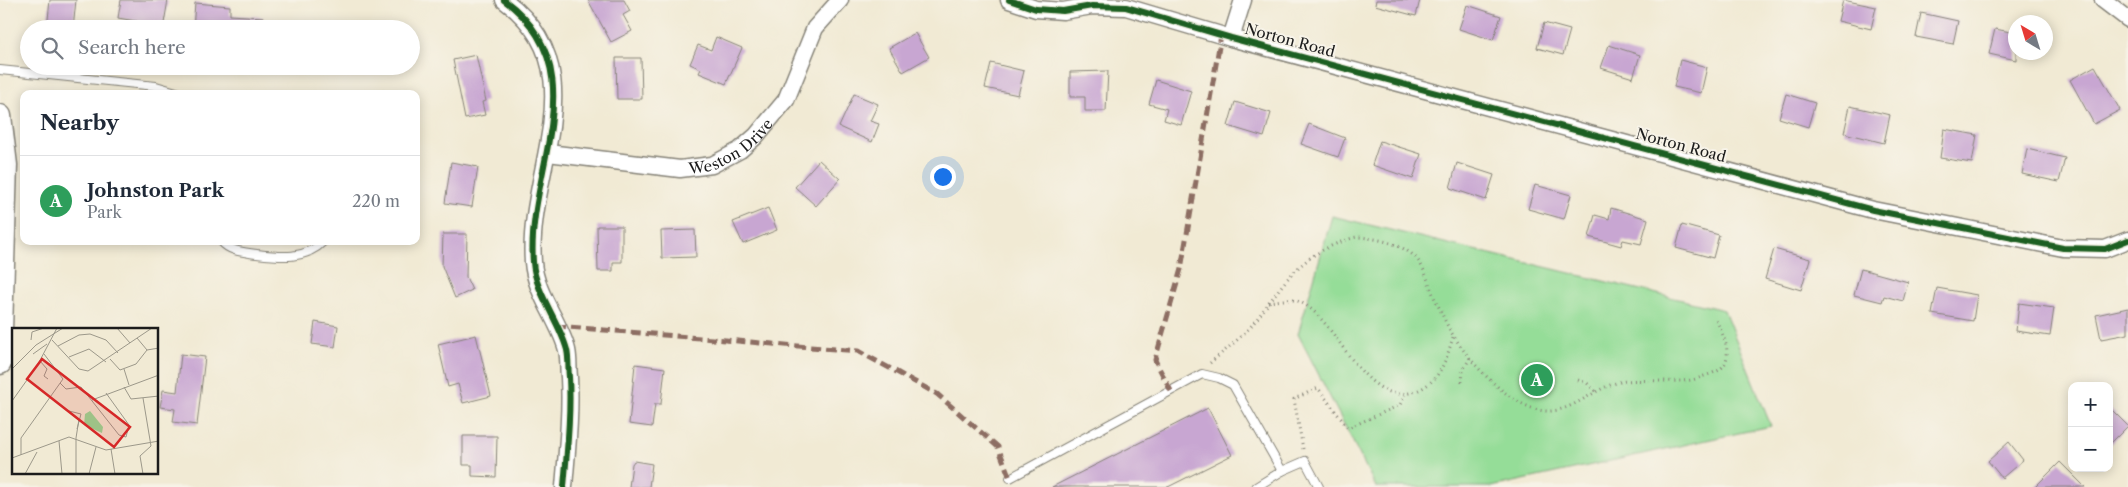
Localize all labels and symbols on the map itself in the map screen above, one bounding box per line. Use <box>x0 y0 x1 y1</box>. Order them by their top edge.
north arrow <box>2008 15 2053 60</box>
street label: Norton Road <box>1243 19 1337 61</box>
street label: Weston Drive <box>686 114 776 177</box>
street label: Norton Road <box>1634 124 1728 166</box>
your location <box>930 164 956 190</box>
inset map <box>12 328 159 474</box>
pin: A <box>1521 361 1553 399</box>

